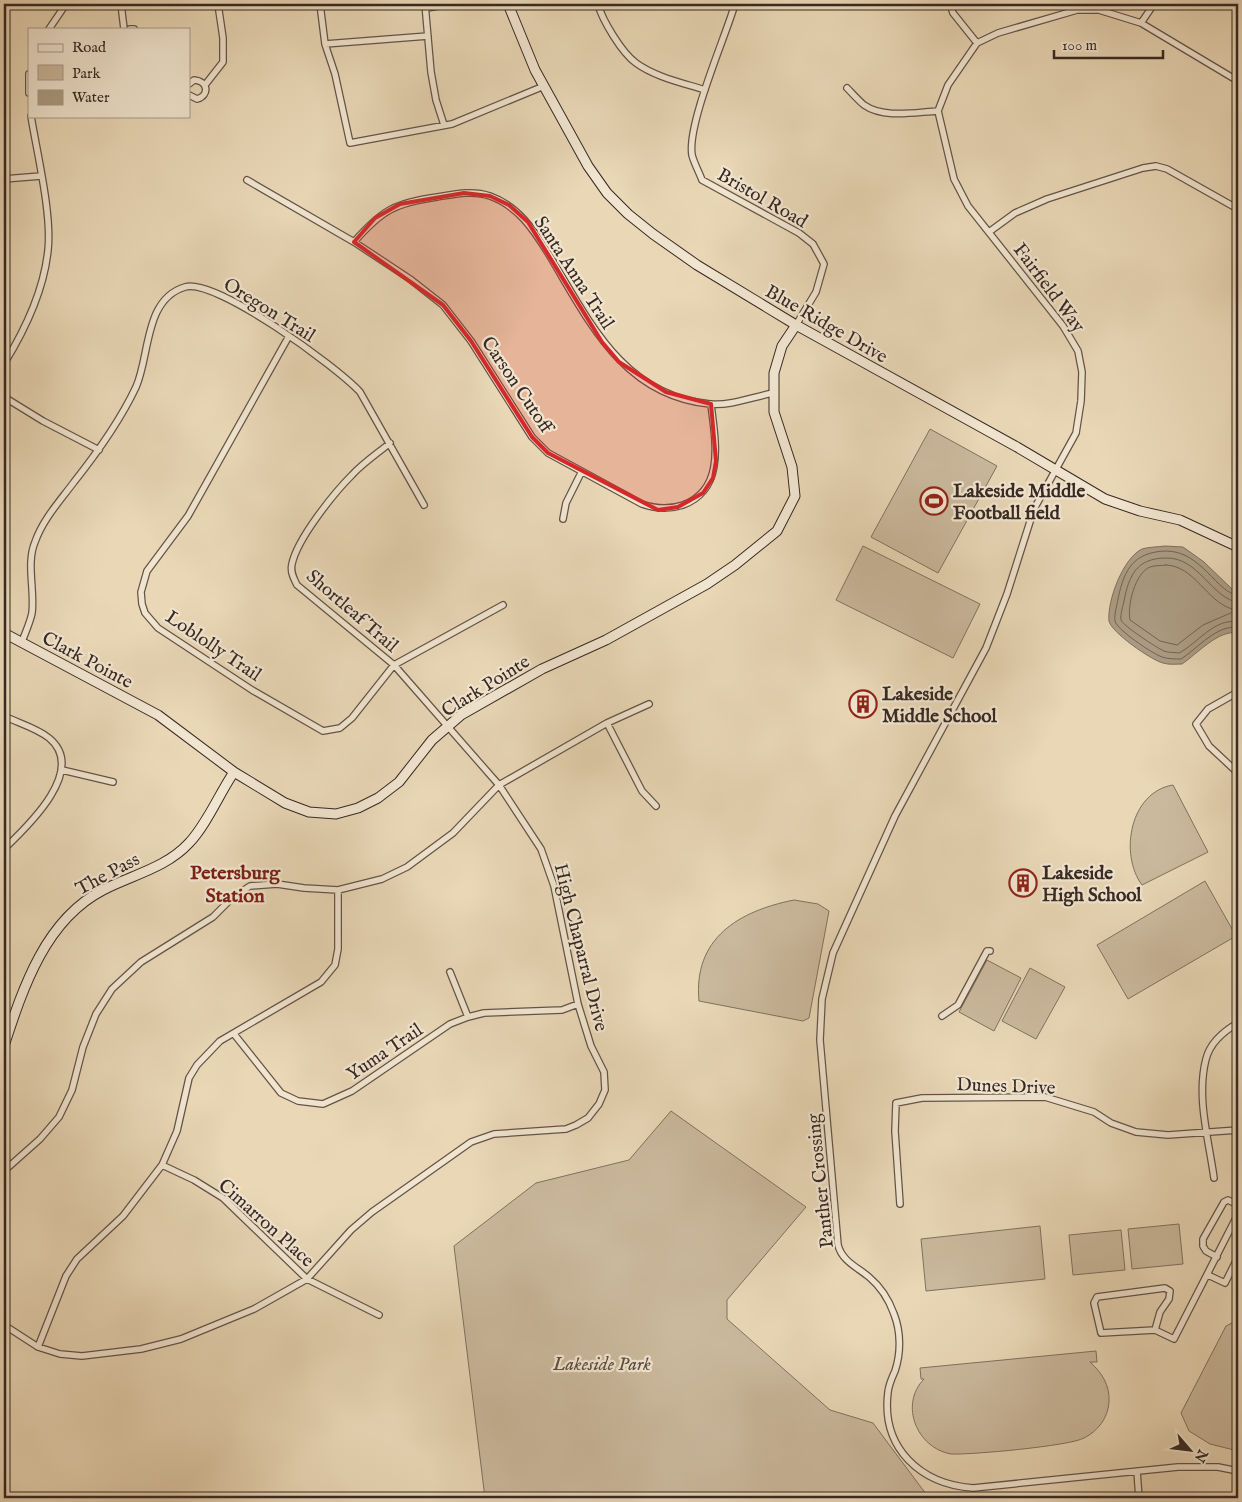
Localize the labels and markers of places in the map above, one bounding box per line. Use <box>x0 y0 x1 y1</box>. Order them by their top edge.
place label: Lakeside Middle Football field <box>953 480 1085 526</box>
sports icon: Lakeside Middle Football field <box>919 486 949 516</box>
place label: Lakeside Middle School <box>882 683 997 729</box>
building icon: Lakeside Middle School <box>848 689 878 719</box>
place label: Lakeside High School <box>1042 862 1142 908</box>
building icon: Lakeside High School <box>1008 868 1038 898</box>

